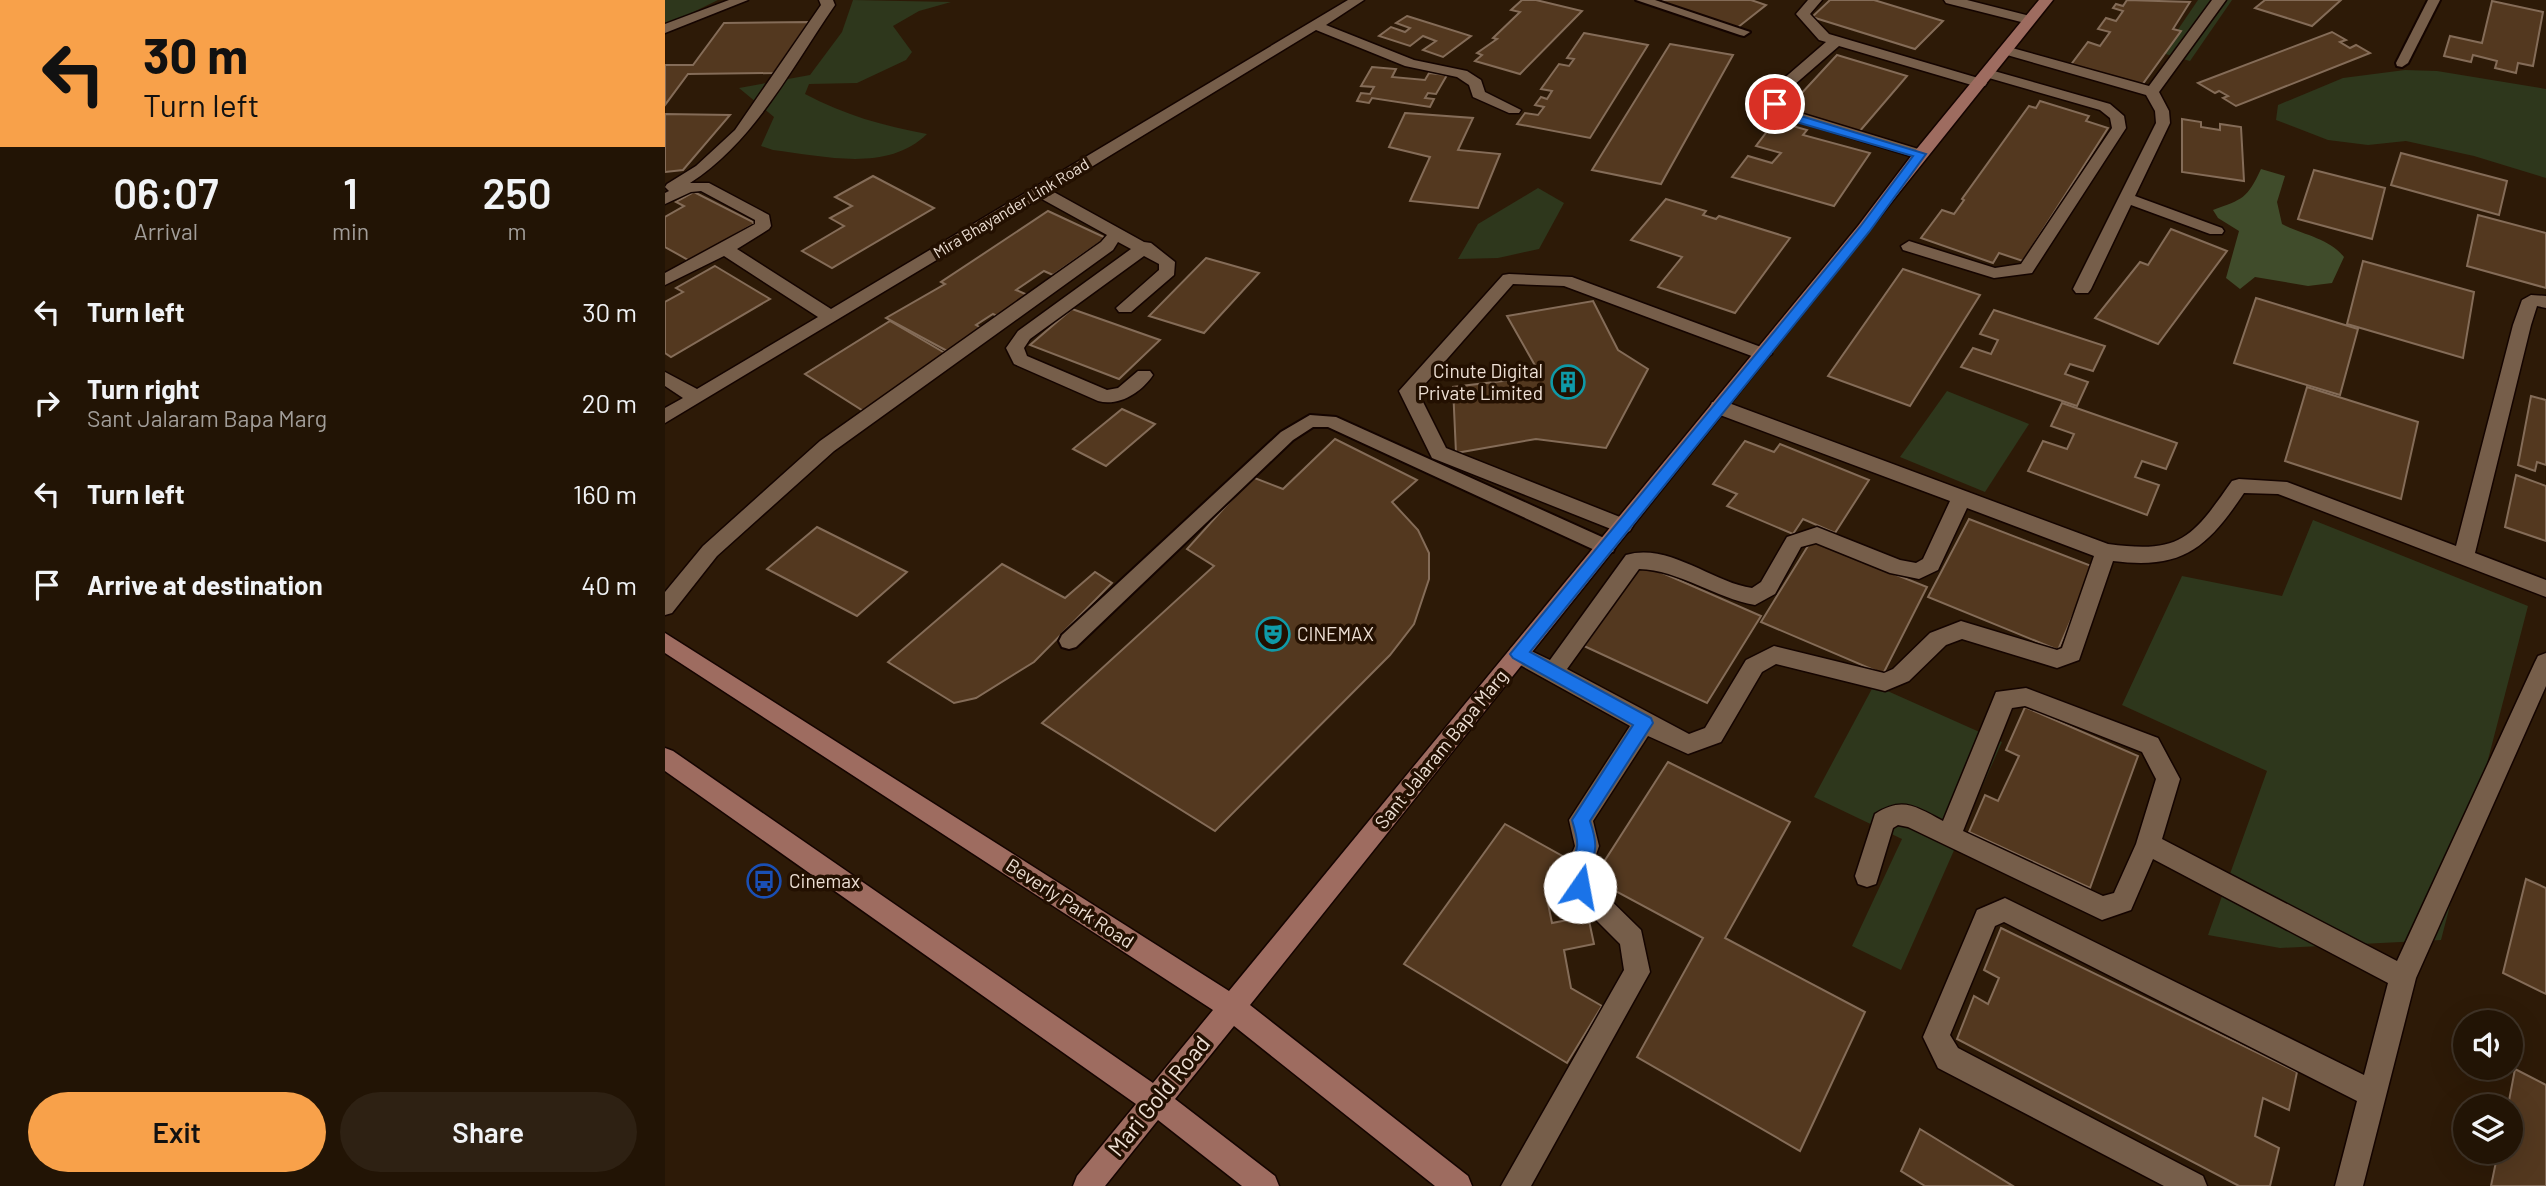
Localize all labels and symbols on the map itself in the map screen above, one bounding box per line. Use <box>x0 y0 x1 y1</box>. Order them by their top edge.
pin <box>1745 74 1805 134</box>
street label: Mira Bhayander Link Road <box>930 154 1092 262</box>
place label: Cinute Digital Private Limited <box>1418 359 1543 404</box>
building icon: Cinute Digital Private Limited <box>1549 363 1587 401</box>
theatre icon: CINEMAX <box>1254 615 1292 653</box>
place label: CINEMAX <box>1297 622 1374 645</box>
street label: Sant Jalaram Bapa Marg <box>1369 664 1512 833</box>
position arrow <box>1543 850 1617 924</box>
street label: Beverly Park Road <box>1002 853 1138 952</box>
bus stop icon: Cinemax <box>745 862 783 900</box>
place label: Cinemax <box>789 869 860 892</box>
street label: Mari Gold Road <box>1101 1029 1215 1161</box>

